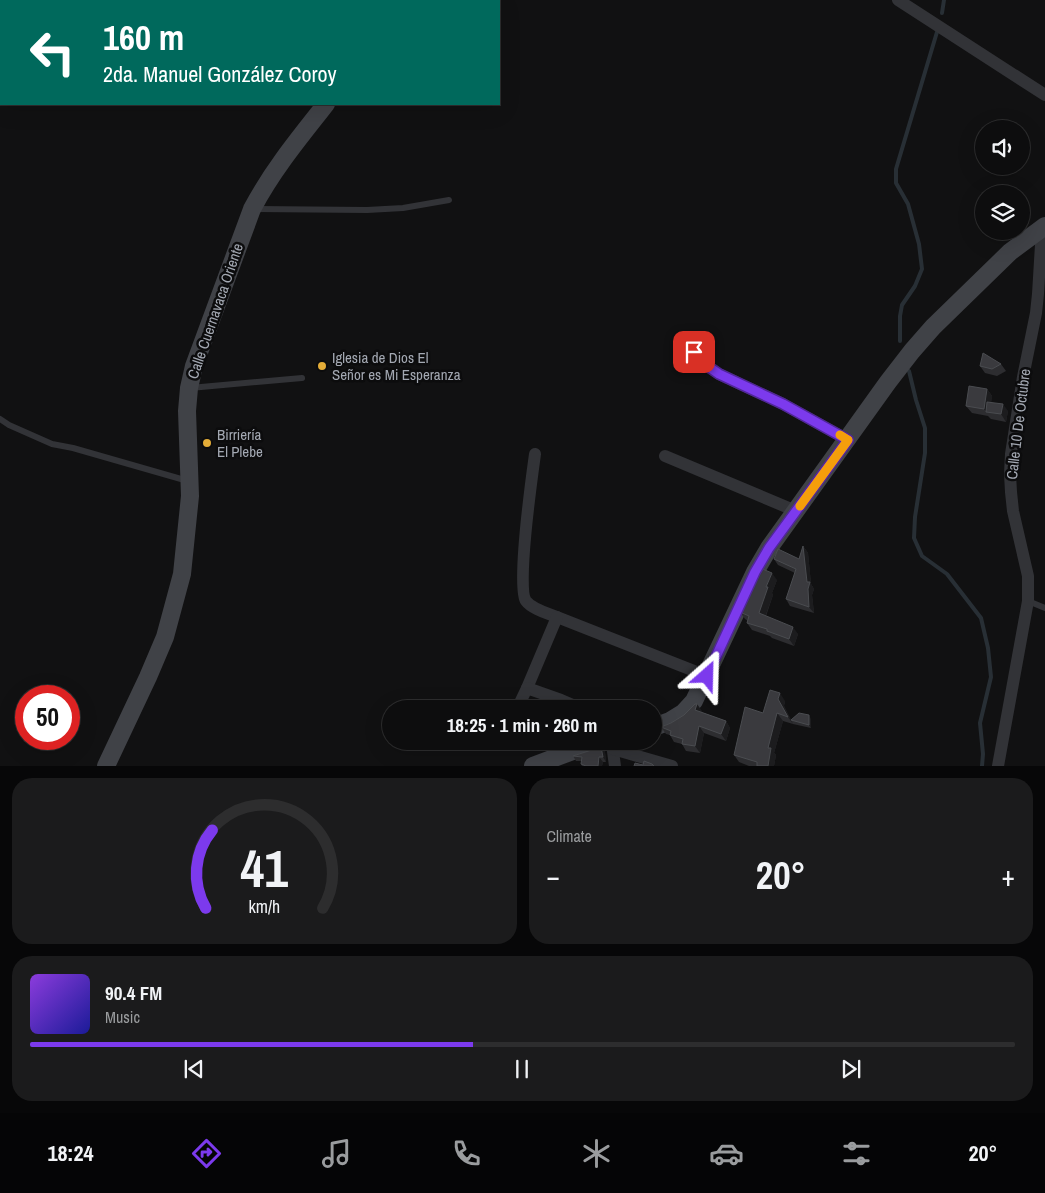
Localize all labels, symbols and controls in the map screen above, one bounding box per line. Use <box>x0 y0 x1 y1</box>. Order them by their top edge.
text: 160 m <box>103 14 184 61</box>
icon: left <box>20 20 85 85</box>
text: 2da. Manuel González Coroy <box>103 59 337 89</box>
map controls <box>975 120 1030 240</box>
button: sound <box>975 120 1030 175</box>
button: layers <box>975 185 1030 240</box>
street label: Calle Cuernavaca Oriente <box>182 240 248 382</box>
pin <box>673 331 715 373</box>
icon: arrive <box>680 338 708 366</box>
place label: Iglesia de Dios El Señor es Mi Esperanza <box>332 347 461 385</box>
marker: Iglesia de Dios El Señor es Mi Esperanza <box>316 360 328 372</box>
street label: Calle 10 De Octubre <box>1001 367 1035 481</box>
place label: Birriería El Plebe <box>217 424 263 462</box>
marker: Birriería El Plebe <box>201 437 213 449</box>
position arrow <box>680 649 732 701</box>
speed limit sign: 50 <box>15 685 80 750</box>
text: 18:25 · 1 min · 260 m <box>447 712 597 738</box>
text: Climate <box>547 825 592 847</box>
text: 41 <box>241 833 288 903</box>
text: 20° <box>756 850 806 901</box>
text: − <box>547 857 560 895</box>
text: + <box>1002 857 1015 895</box>
text: km/h <box>248 895 280 919</box>
text: 90.4 FM <box>105 980 162 1006</box>
text: Music <box>105 1006 140 1028</box>
icon: previous <box>180 1055 208 1083</box>
icon: pause <box>508 1055 536 1083</box>
icon: next <box>837 1055 865 1083</box>
icon: directions <box>189 1136 224 1171</box>
icon: music <box>319 1136 354 1171</box>
icon: phone <box>449 1136 484 1171</box>
icon: climate <box>579 1136 614 1171</box>
icon: car <box>709 1136 744 1171</box>
icon: filters <box>839 1136 874 1171</box>
text: 18:24 <box>47 1138 94 1168</box>
text: 20° <box>969 1138 997 1168</box>

